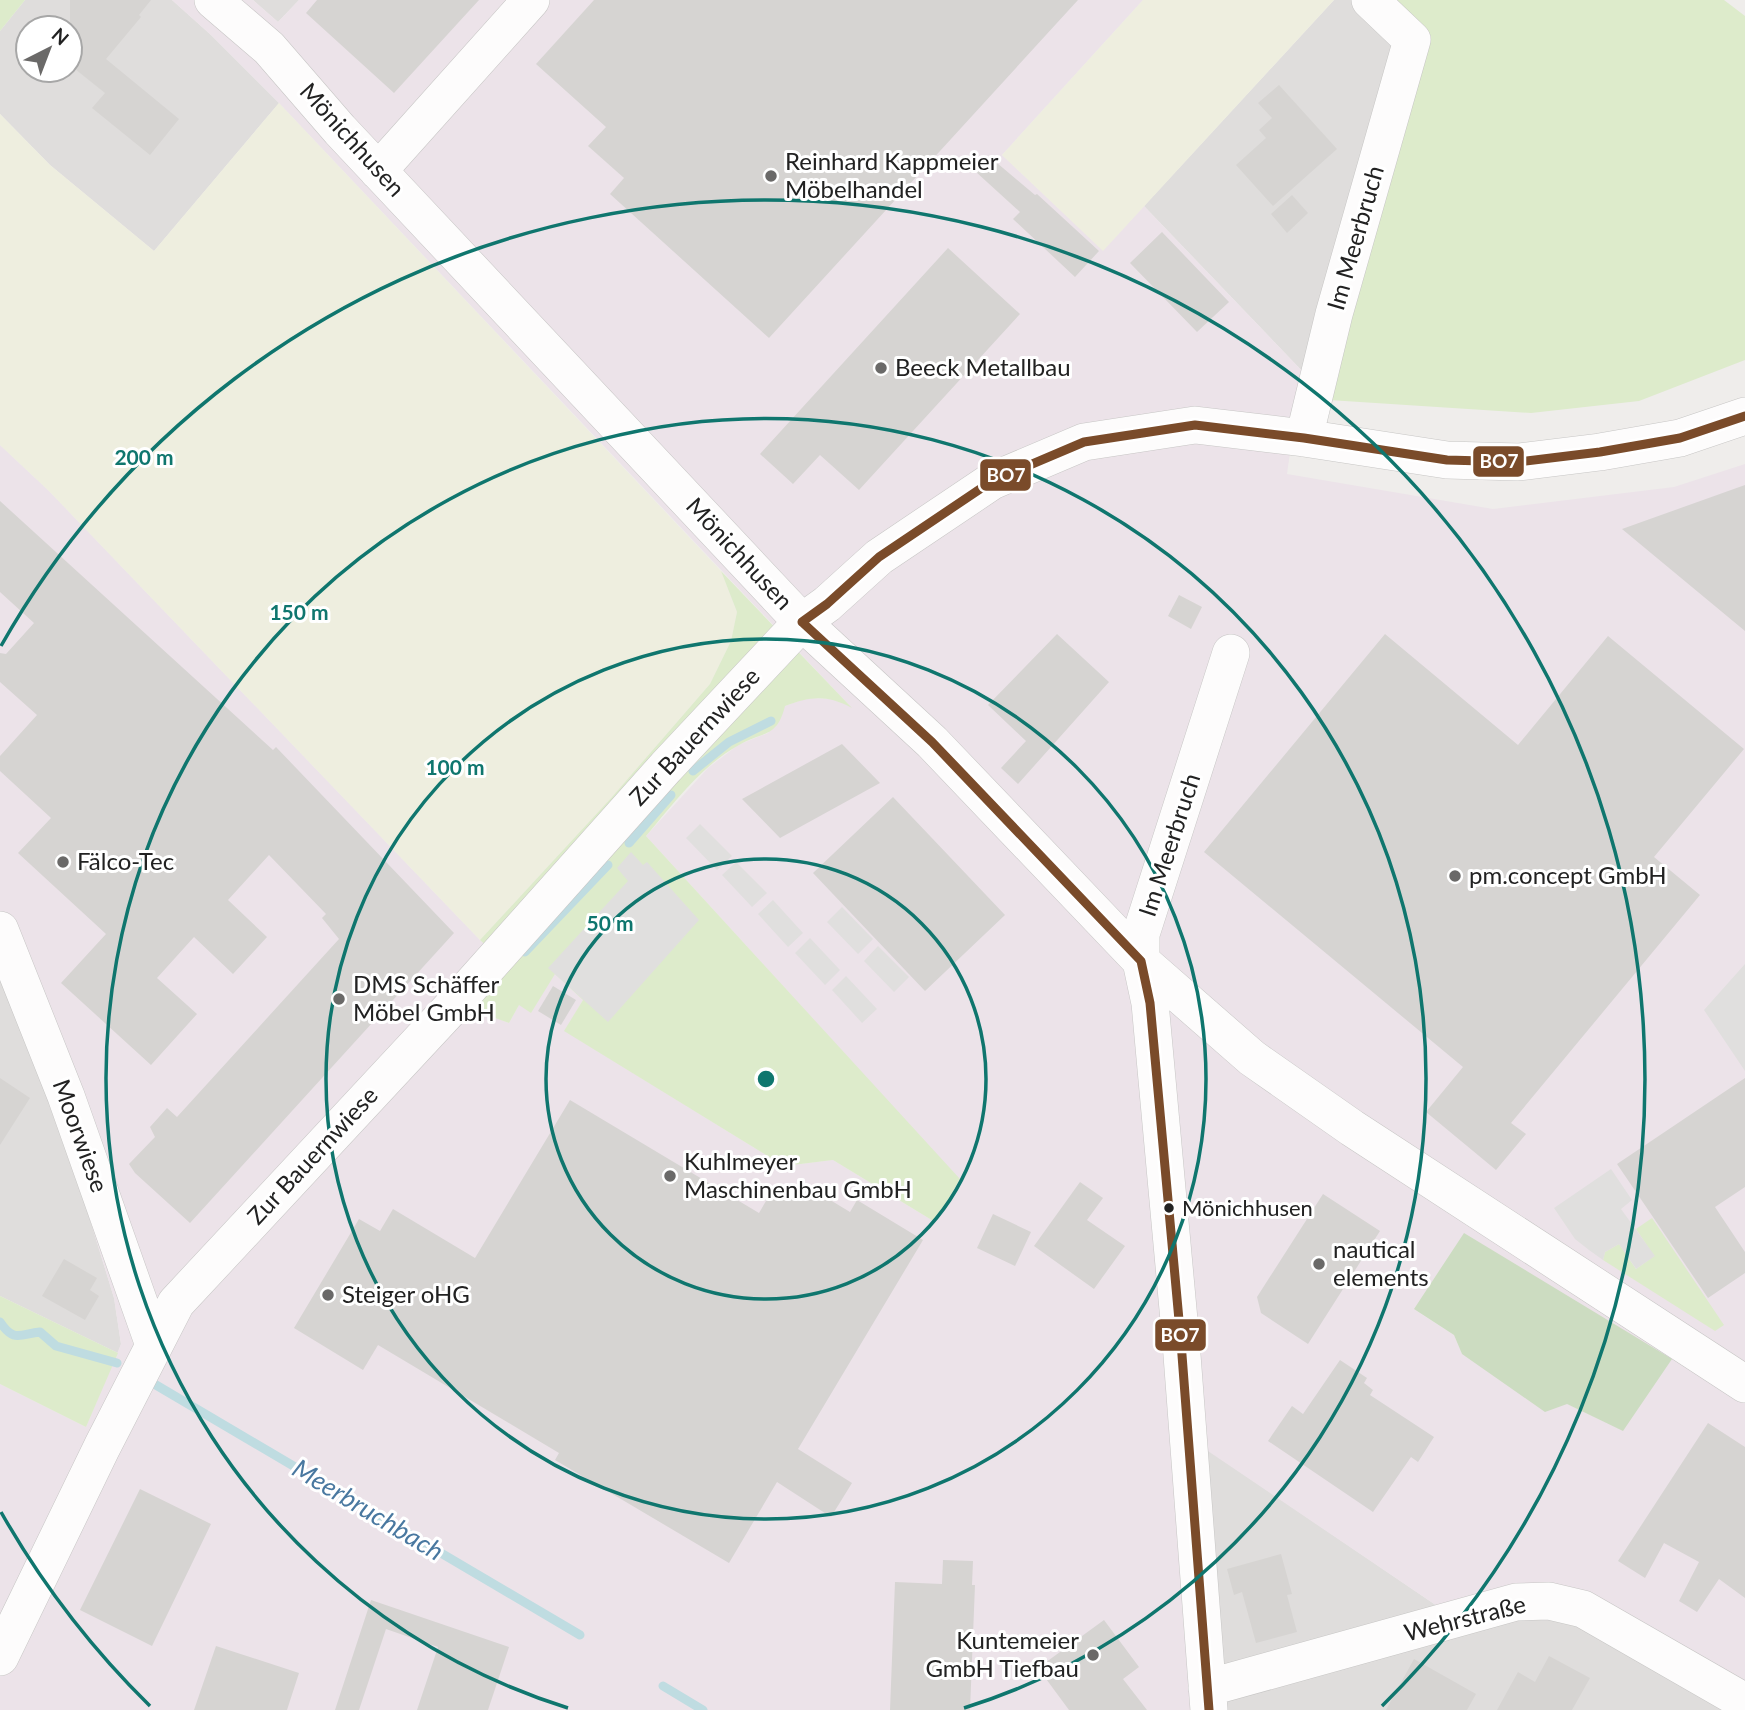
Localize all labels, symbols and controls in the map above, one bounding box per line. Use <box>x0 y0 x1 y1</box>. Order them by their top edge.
north arrow <box>14 14 84 84</box>
text: N <box>48 23 74 49</box>
street label: Mönichhusen <box>295 76 412 202</box>
place label: Reinhard Kappmeier Möbelhandel <box>785 146 999 203</box>
street label: Im Meerbruch <box>1320 162 1389 313</box>
marker: Reinhard Kappmeier Möbelhandel <box>763 168 779 184</box>
place label: Beeck Metallbau <box>895 352 1071 381</box>
marker: Beeck Metallbau <box>873 360 889 376</box>
text: 200 m <box>114 444 174 469</box>
line badge: BO7 <box>1472 445 1525 478</box>
text: BO7 <box>1480 449 1518 472</box>
line badge: BO7 <box>979 458 1032 492</box>
text: BO7 <box>987 463 1025 486</box>
street label: Mönichhusen <box>681 491 799 615</box>
text: 150 m <box>269 599 329 624</box>
street label: Zur Bauernwiese <box>623 661 765 811</box>
text: 100 m <box>425 754 485 779</box>
street label: Im Meerbruch <box>1132 769 1205 920</box>
place label: Fälco-Tec <box>77 846 174 875</box>
marker: Fälco-Tec <box>55 854 71 870</box>
place label: pm.concept GmbH <box>1469 860 1667 889</box>
marker: pm.concept GmbH <box>1447 868 1463 884</box>
text: 50 m <box>586 910 634 935</box>
place label: DMS Schäffer Möbel GmbH <box>353 969 499 1026</box>
marker: DMS Schäffer Möbel GmbH <box>331 991 347 1007</box>
centre of rings <box>754 1067 778 1091</box>
street label: Moorwiese <box>48 1075 115 1196</box>
street label: Zur Bauernwiese <box>241 1080 383 1230</box>
place label: Kuhlmeyer Maschinenbau GmbH <box>684 1146 912 1203</box>
marker: Kuhlmeyer Maschinenbau GmbH <box>662 1168 678 1184</box>
place label: Mönichhusen <box>1182 1194 1313 1221</box>
marker: Mönichhusen <box>1162 1201 1176 1215</box>
place label: nautical elements <box>1333 1234 1429 1291</box>
marker: nautical elements <box>1311 1256 1327 1272</box>
place label: Steiger oHG <box>342 1279 470 1308</box>
marker: Steiger oHG <box>320 1287 336 1303</box>
line badge: BO7 <box>1154 1318 1207 1352</box>
text: BO7 <box>1161 1323 1199 1346</box>
water label: Meerbruchbach <box>287 1452 450 1567</box>
street label: Wehrstraße <box>1401 1588 1528 1647</box>
place label: Kuntemeier GmbH Tiefbau <box>925 1625 1079 1682</box>
marker: Kuntemeier GmbH Tiefbau <box>1085 1647 1101 1663</box>

